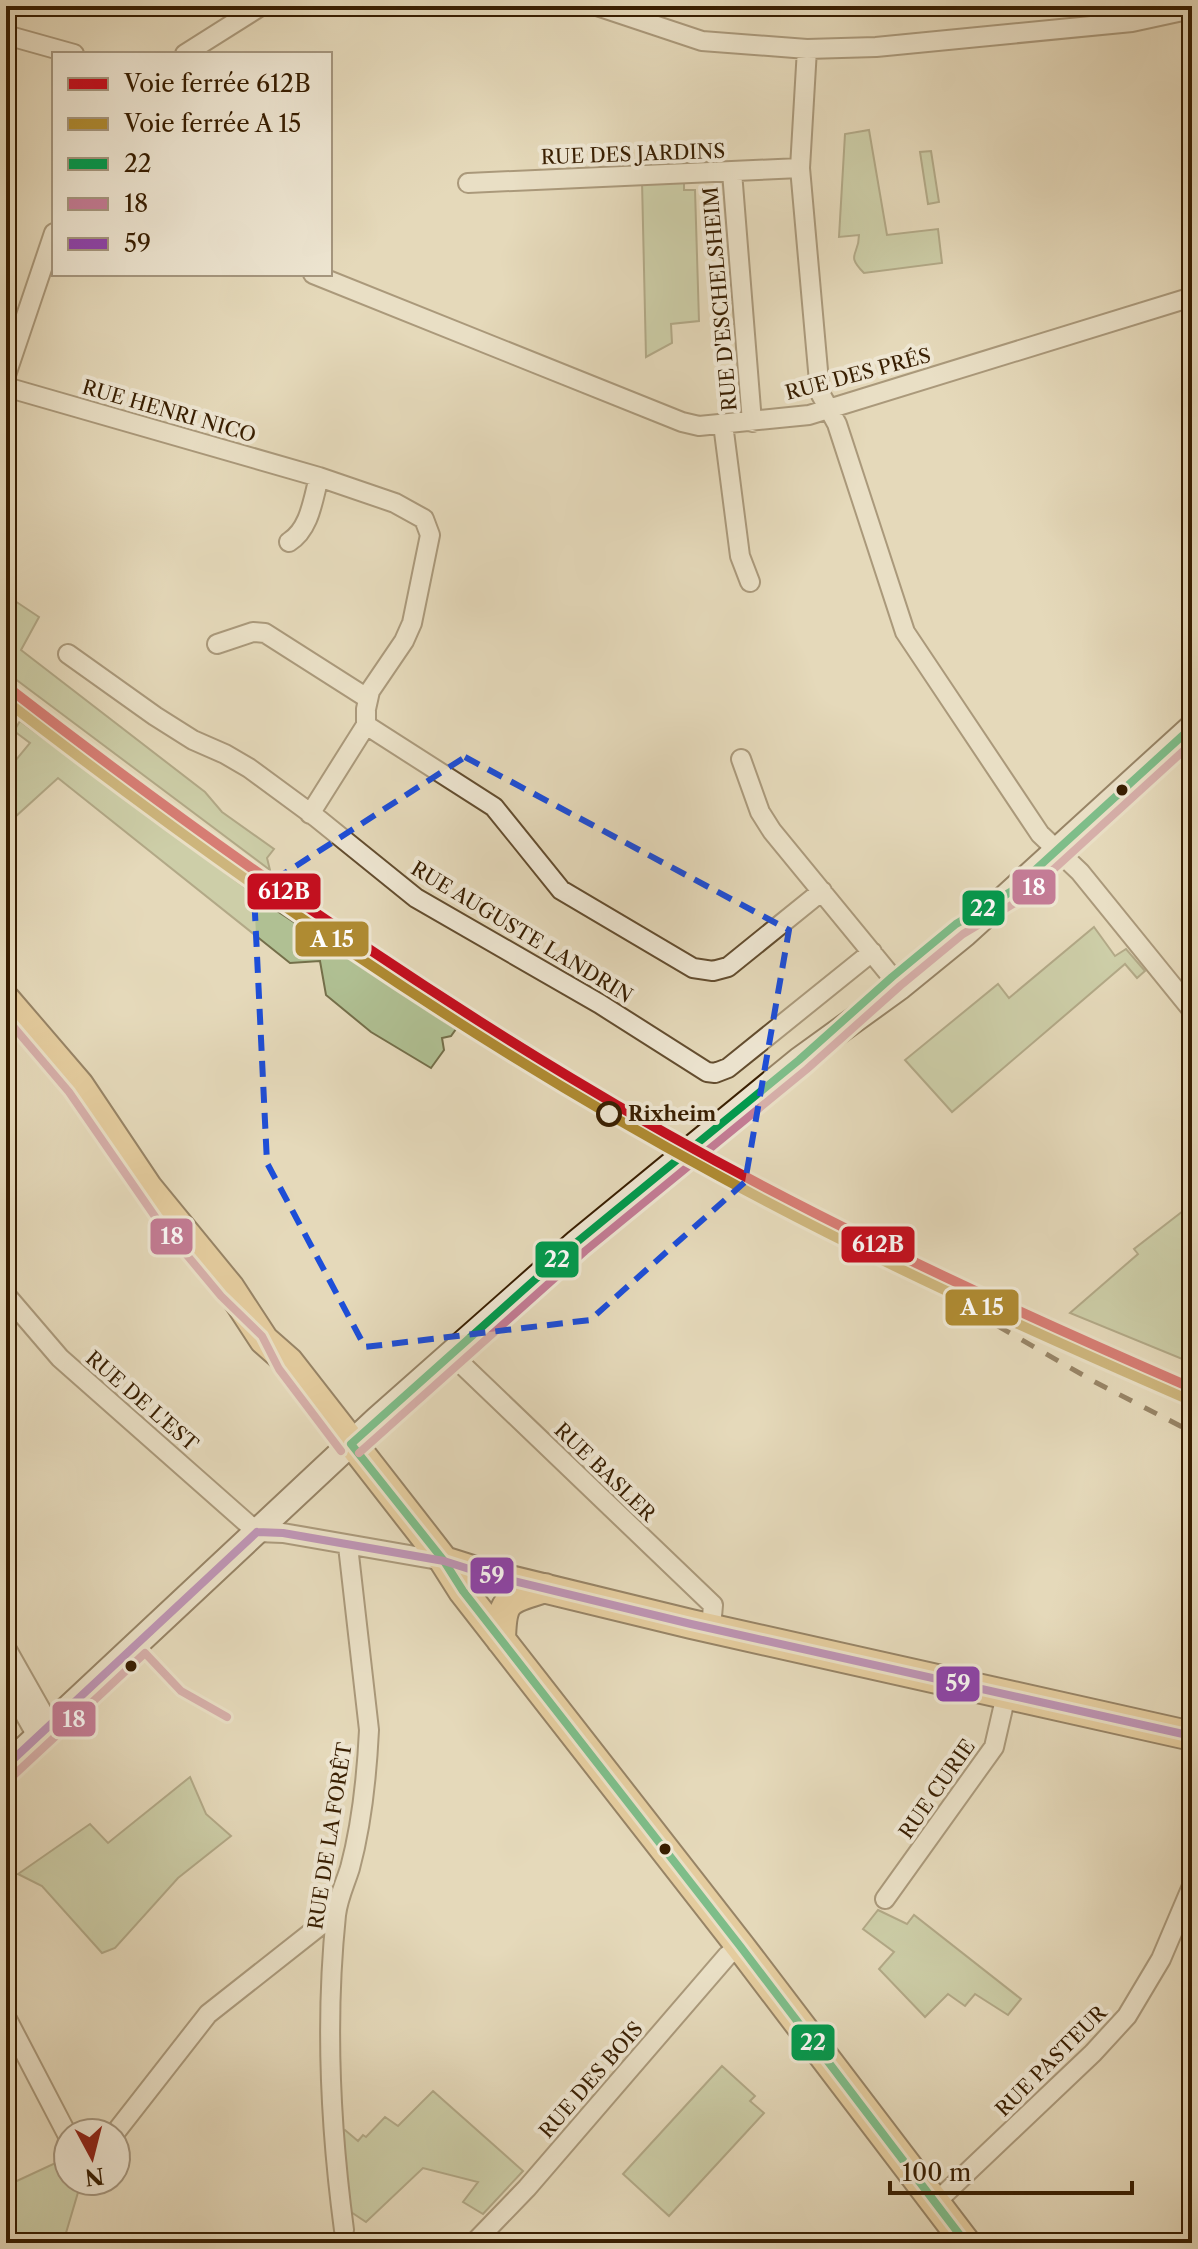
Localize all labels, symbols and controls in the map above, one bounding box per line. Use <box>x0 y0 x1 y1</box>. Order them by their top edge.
legend <box>52 52 332 276</box>
text: Voie ferrée 612B <box>123 69 311 98</box>
text: Voie ferrée A 15 <box>123 109 301 138</box>
street label: RUE DES JARDINS <box>540 139 726 169</box>
text: 22 <box>124 149 152 178</box>
street label: RUE D'ESCHELSHEIM <box>698 186 742 412</box>
text: 18 <box>124 189 148 218</box>
text: 59 <box>124 229 151 258</box>
street label: RUE DES PRÉS <box>782 342 933 405</box>
street label: RUE HENRI NICO <box>79 375 259 447</box>
unlabelled marker <box>1114 782 1130 798</box>
street label: RUE AUGUSTE LANDRIN <box>407 856 637 1008</box>
line badge: 18 <box>1011 868 1057 906</box>
line badge: 612B <box>246 872 322 911</box>
text: 18 <box>1022 874 1046 901</box>
text: 612B <box>258 878 310 905</box>
line badge: 22 <box>961 889 1006 927</box>
text: 22 <box>970 895 996 922</box>
line badge: A 15 <box>294 920 370 958</box>
text: A 15 <box>309 926 354 953</box>
marker: Rixheim <box>597 1102 621 1126</box>
place label: Rixheim <box>628 1102 716 1126</box>
line badge: 18 <box>149 1217 194 1256</box>
text: 18 <box>160 1223 184 1250</box>
line badge: 612B <box>840 1225 916 1264</box>
text: 612B <box>852 1231 904 1258</box>
line badge: 22 <box>534 1240 580 1279</box>
text: 22 <box>544 1246 570 1273</box>
line badge: A 15 <box>944 1288 1020 1327</box>
text: A 15 <box>959 1294 1004 1321</box>
street label: RUE DE L'EST <box>81 1346 203 1456</box>
street label: RUE BASLER <box>550 1418 661 1527</box>
line badge: 59 <box>469 1556 515 1595</box>
text: 59 <box>479 1562 505 1589</box>
unlabelled marker <box>123 1658 139 1674</box>
line badge: 59 <box>935 1665 981 1703</box>
text: 59 <box>945 1670 971 1697</box>
line badge: 18 <box>51 1700 97 1738</box>
text: 18 <box>62 1706 86 1733</box>
street label: RUE CURIE <box>894 1735 980 1843</box>
street label: RUE DE LA FORÊT <box>302 1740 357 1931</box>
unlabelled marker <box>657 1841 673 1857</box>
street label: RUE PASTEUR <box>991 2000 1112 2121</box>
street label: RUE DES BOIS <box>534 2017 648 2143</box>
line badge: 22 <box>790 2023 836 2062</box>
text: 22 <box>800 2029 826 2056</box>
north arrow <box>52 2117 132 2197</box>
scale bar <box>890 2145 1132 2195</box>
text: 100 m <box>902 2158 971 2187</box>
text: N <box>83 2162 106 2191</box>

